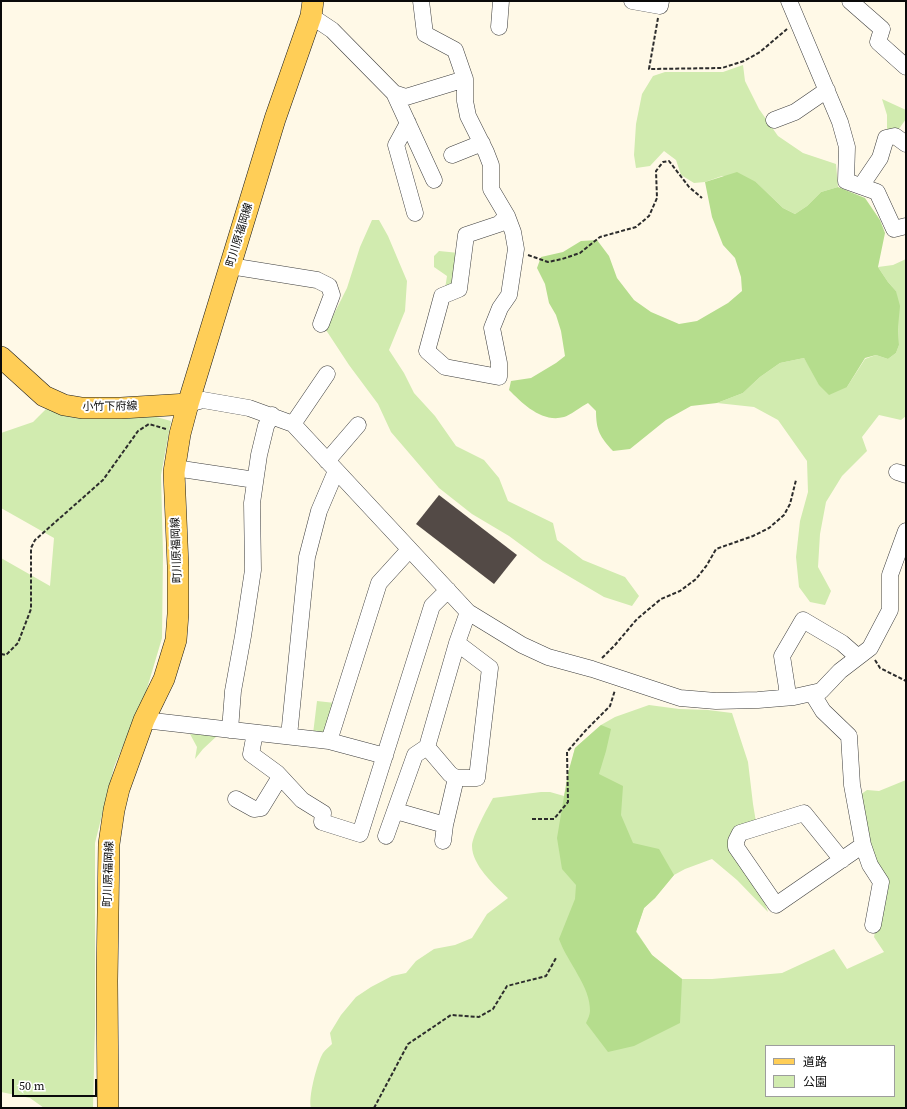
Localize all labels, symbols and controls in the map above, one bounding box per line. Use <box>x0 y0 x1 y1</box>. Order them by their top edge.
street label: 町川原福岡線 <box>224 202 256 268</box>
street label: 小竹下府線 <box>82 400 138 414</box>
street label: 町川原福岡線 <box>169 517 185 583</box>
street label: 町川原福岡線 <box>101 841 117 907</box>
legend <box>765 1045 895 1097</box>
text: 道路 <box>803 1054 827 1070</box>
scale bar <box>14 1071 99 1097</box>
text: 公園 <box>803 1074 827 1090</box>
text: 50 m <box>19 1078 45 1094</box>

